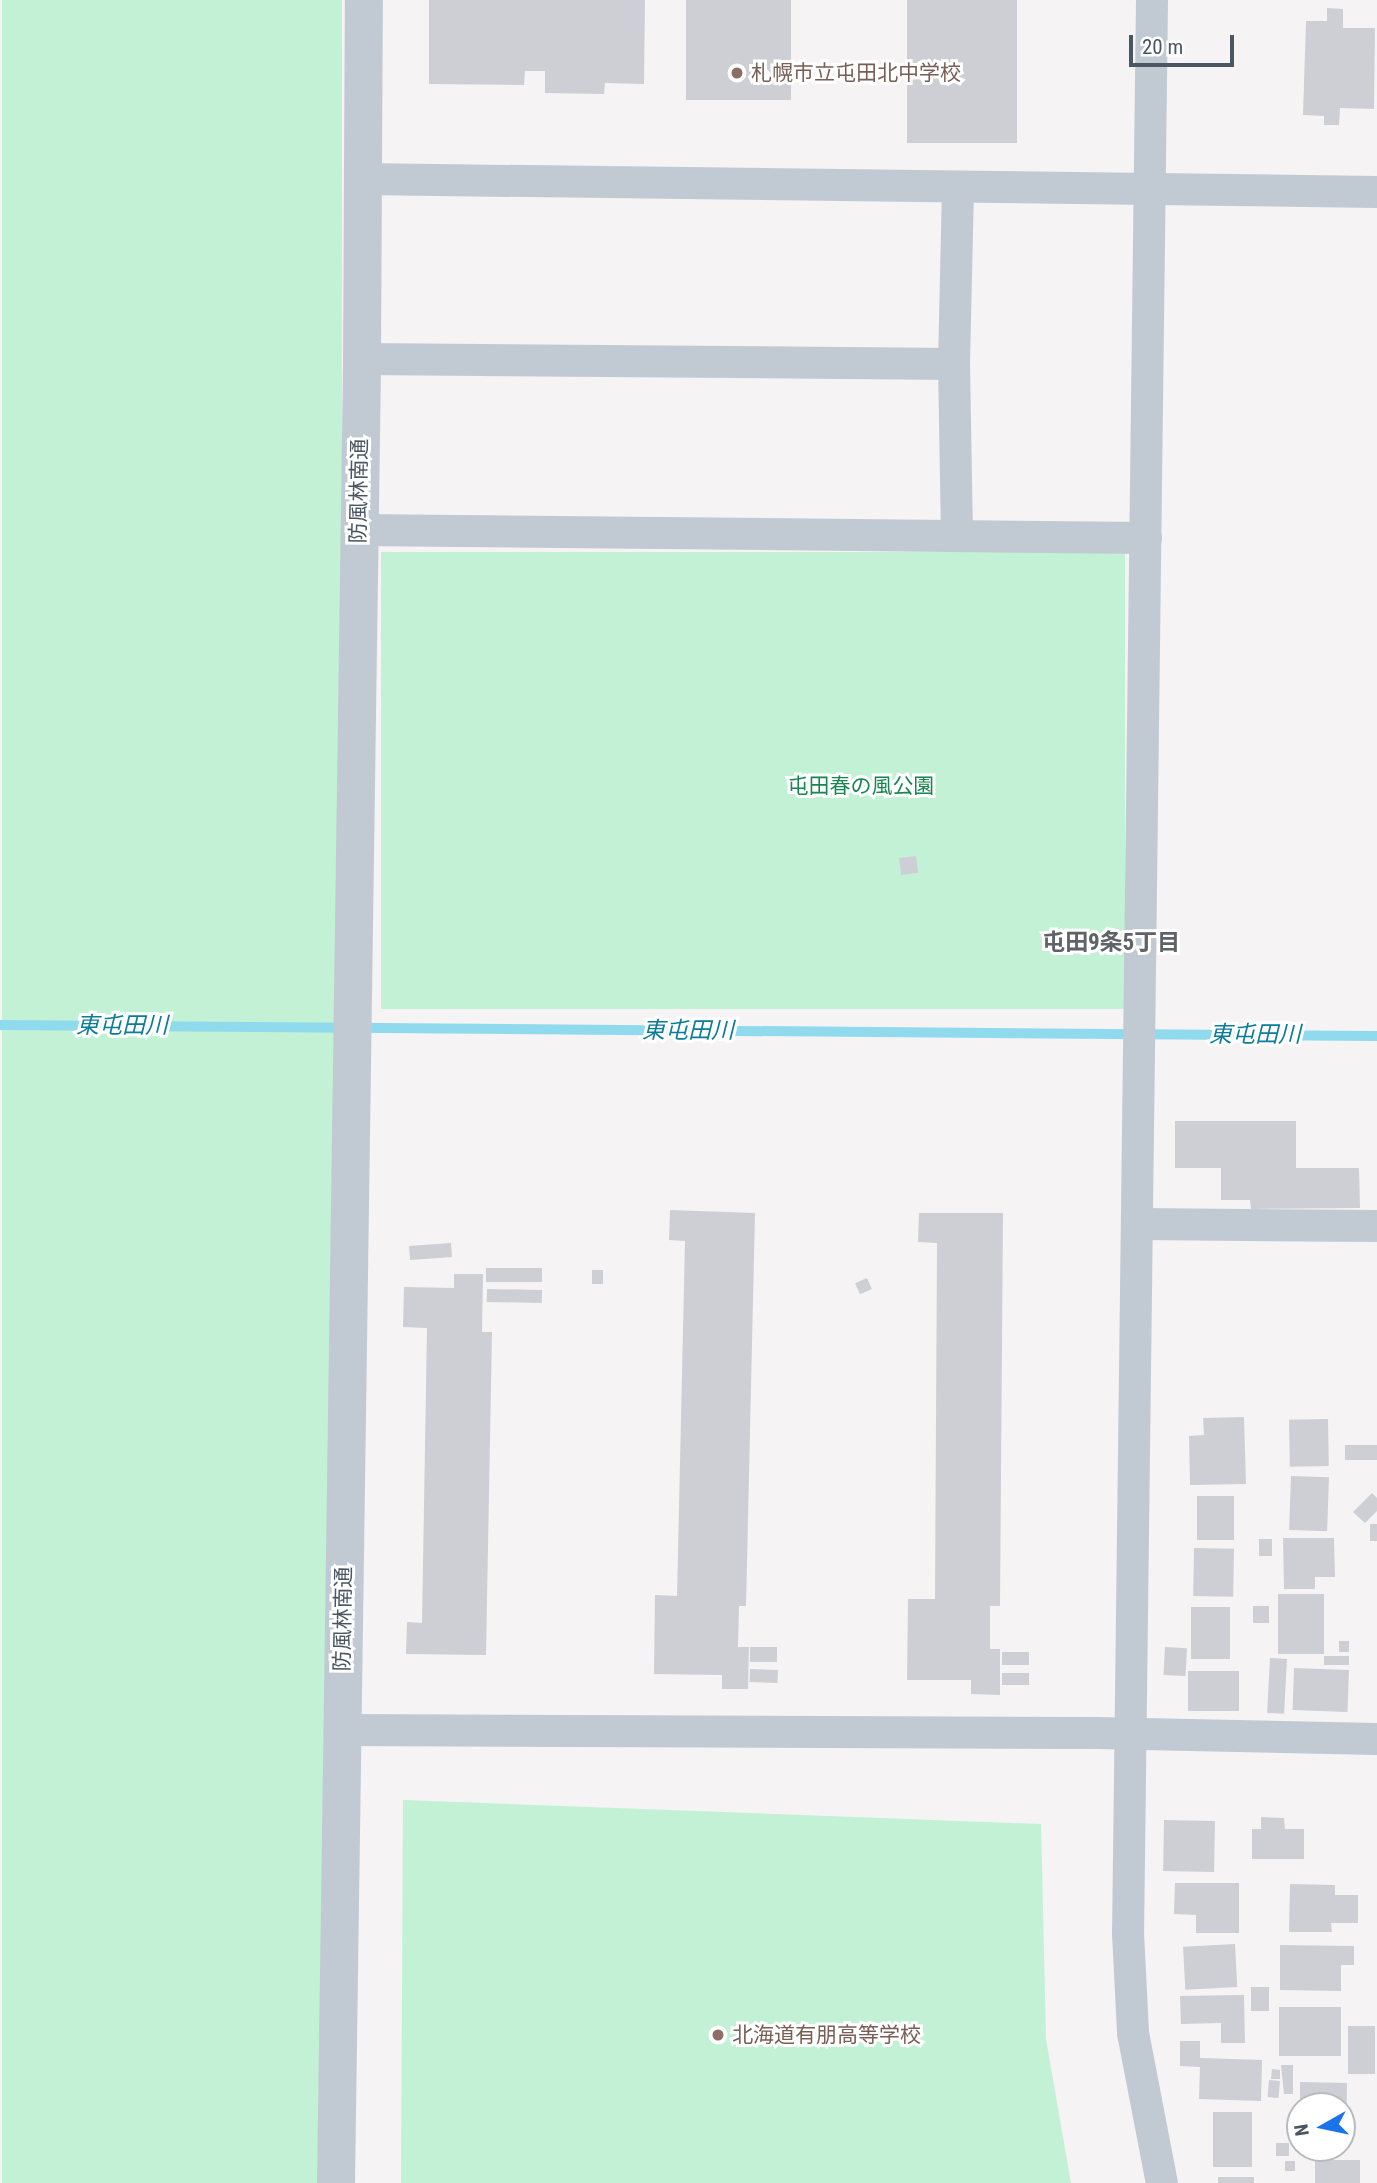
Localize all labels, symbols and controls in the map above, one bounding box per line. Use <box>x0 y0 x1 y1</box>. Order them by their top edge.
scale bar <box>1132 21 1237 65</box>
text: 20 m <box>1142 35 1183 59</box>
place label: 札幌市立屯田北中学校 <box>751 60 961 86</box>
marker: 札幌市立屯田北中学校 <box>729 65 745 81</box>
street label: 防風林南通 <box>345 438 373 544</box>
park label: 屯田春の風公園 <box>788 773 934 799</box>
district label: 屯田9条5丁目 <box>1042 929 1180 957</box>
water label: 東屯田川 <box>76 1012 168 1040</box>
water label: 東屯田川 <box>642 1017 734 1045</box>
water label: 東屯田川 <box>1209 1021 1301 1049</box>
street label: 防風林南通 <box>329 1566 357 1672</box>
place label: 北海道有朋高等学校 <box>732 2022 921 2048</box>
marker: 北海道有朋高等学校 <box>710 2027 726 2043</box>
north arrow <box>1286 2092 1356 2162</box>
text: N <box>1289 2123 1314 2138</box>

